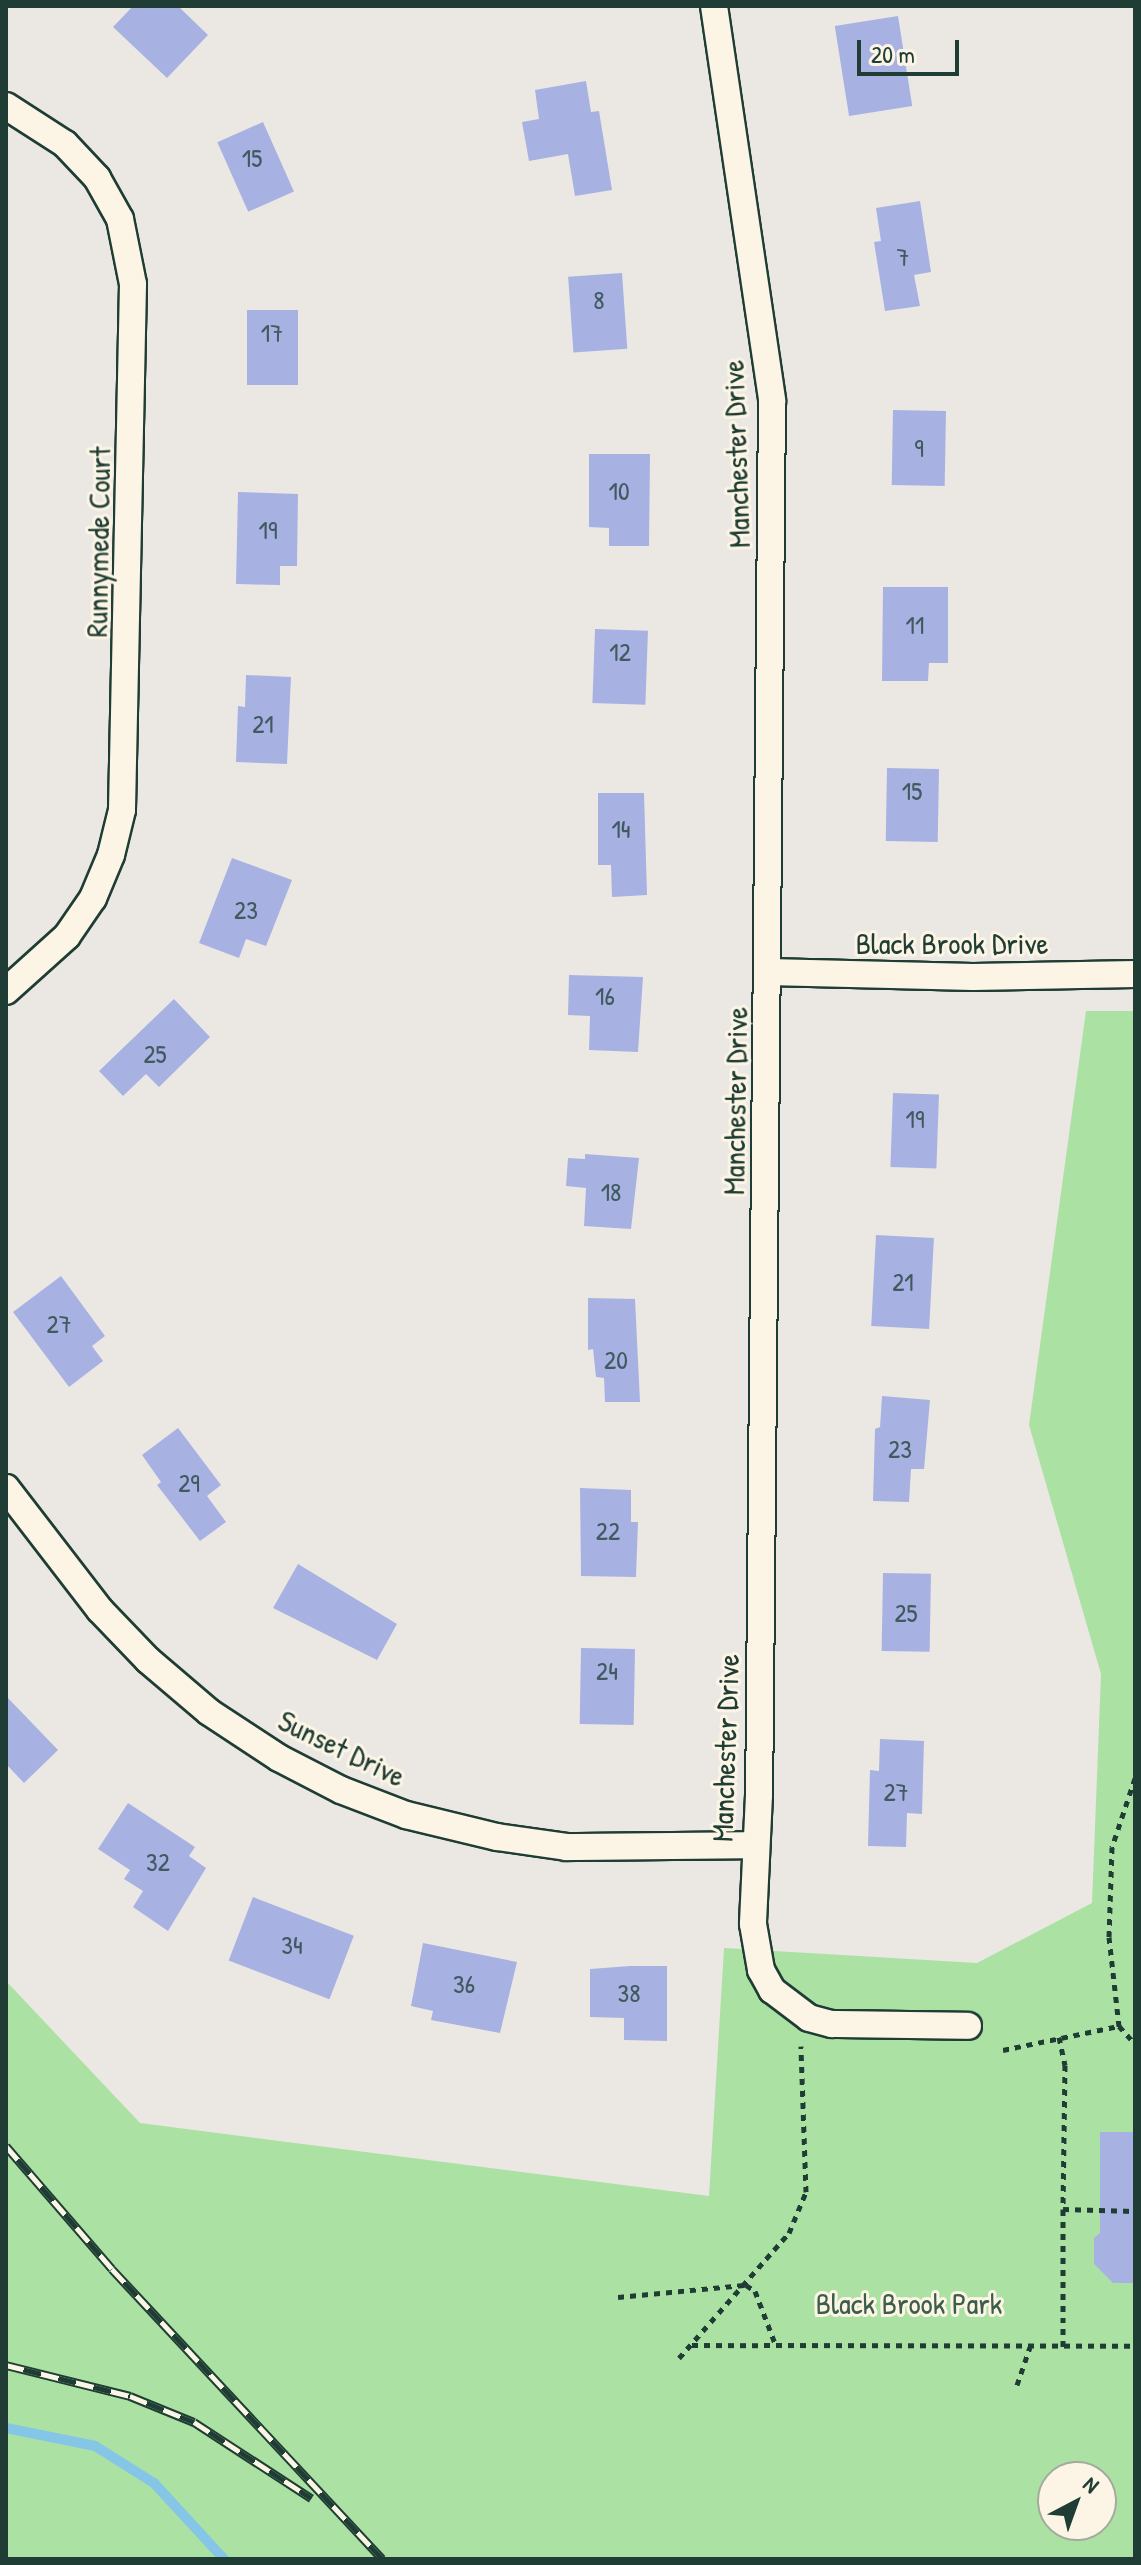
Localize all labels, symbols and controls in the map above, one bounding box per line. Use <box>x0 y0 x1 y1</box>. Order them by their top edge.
scale bar <box>861 24 963 74</box>
text: 20 m <box>871 38 915 70</box>
house number: 15 <box>242 142 262 174</box>
house number: 7 <box>897 241 909 273</box>
house number: 8 <box>593 284 605 316</box>
house number: 17 <box>261 317 283 349</box>
street label: Manchester Drive <box>715 359 757 549</box>
house number: 9 <box>914 432 924 464</box>
street label: Runnymede Court <box>78 446 118 638</box>
house number: 10 <box>608 475 630 507</box>
house number: 19 <box>259 514 277 546</box>
house number: 11 <box>906 609 924 641</box>
house number: 12 <box>609 636 631 668</box>
house number: 21 <box>252 708 274 740</box>
house number: 15 <box>902 775 922 807</box>
house number: 14 <box>611 813 631 845</box>
house number: 23 <box>234 894 258 926</box>
street label: Black Brook Drive <box>856 925 1048 961</box>
house number: 16 <box>595 980 615 1012</box>
street label: Manchester Drive <box>715 1007 755 1195</box>
house number: 25 <box>143 1038 167 1070</box>
house number: 19 <box>906 1103 924 1135</box>
house number: 18 <box>601 1176 621 1208</box>
house number: 21 <box>892 1266 914 1298</box>
house number: 27 <box>46 1308 72 1340</box>
house number: 20 <box>604 1344 628 1376</box>
house number: 23 <box>888 1433 912 1465</box>
house number: 29 <box>178 1467 200 1499</box>
house number: 22 <box>596 1515 620 1547</box>
house number: 25 <box>894 1597 918 1629</box>
street label: Manchester Drive <box>704 1653 746 1843</box>
house number: 24 <box>596 1655 618 1687</box>
street label: Sunset Drive <box>273 1702 411 1794</box>
house number: 27 <box>883 1776 909 1808</box>
house number: 32 <box>146 1846 170 1878</box>
house number: 34 <box>281 1929 303 1961</box>
house number: 36 <box>453 1968 475 2000</box>
house number: 38 <box>618 1977 640 2009</box>
park label: Black Brook Park <box>816 2285 1002 2321</box>
north arrow <box>1037 2461 1117 2541</box>
text: N <box>1077 2469 1106 2500</box>

